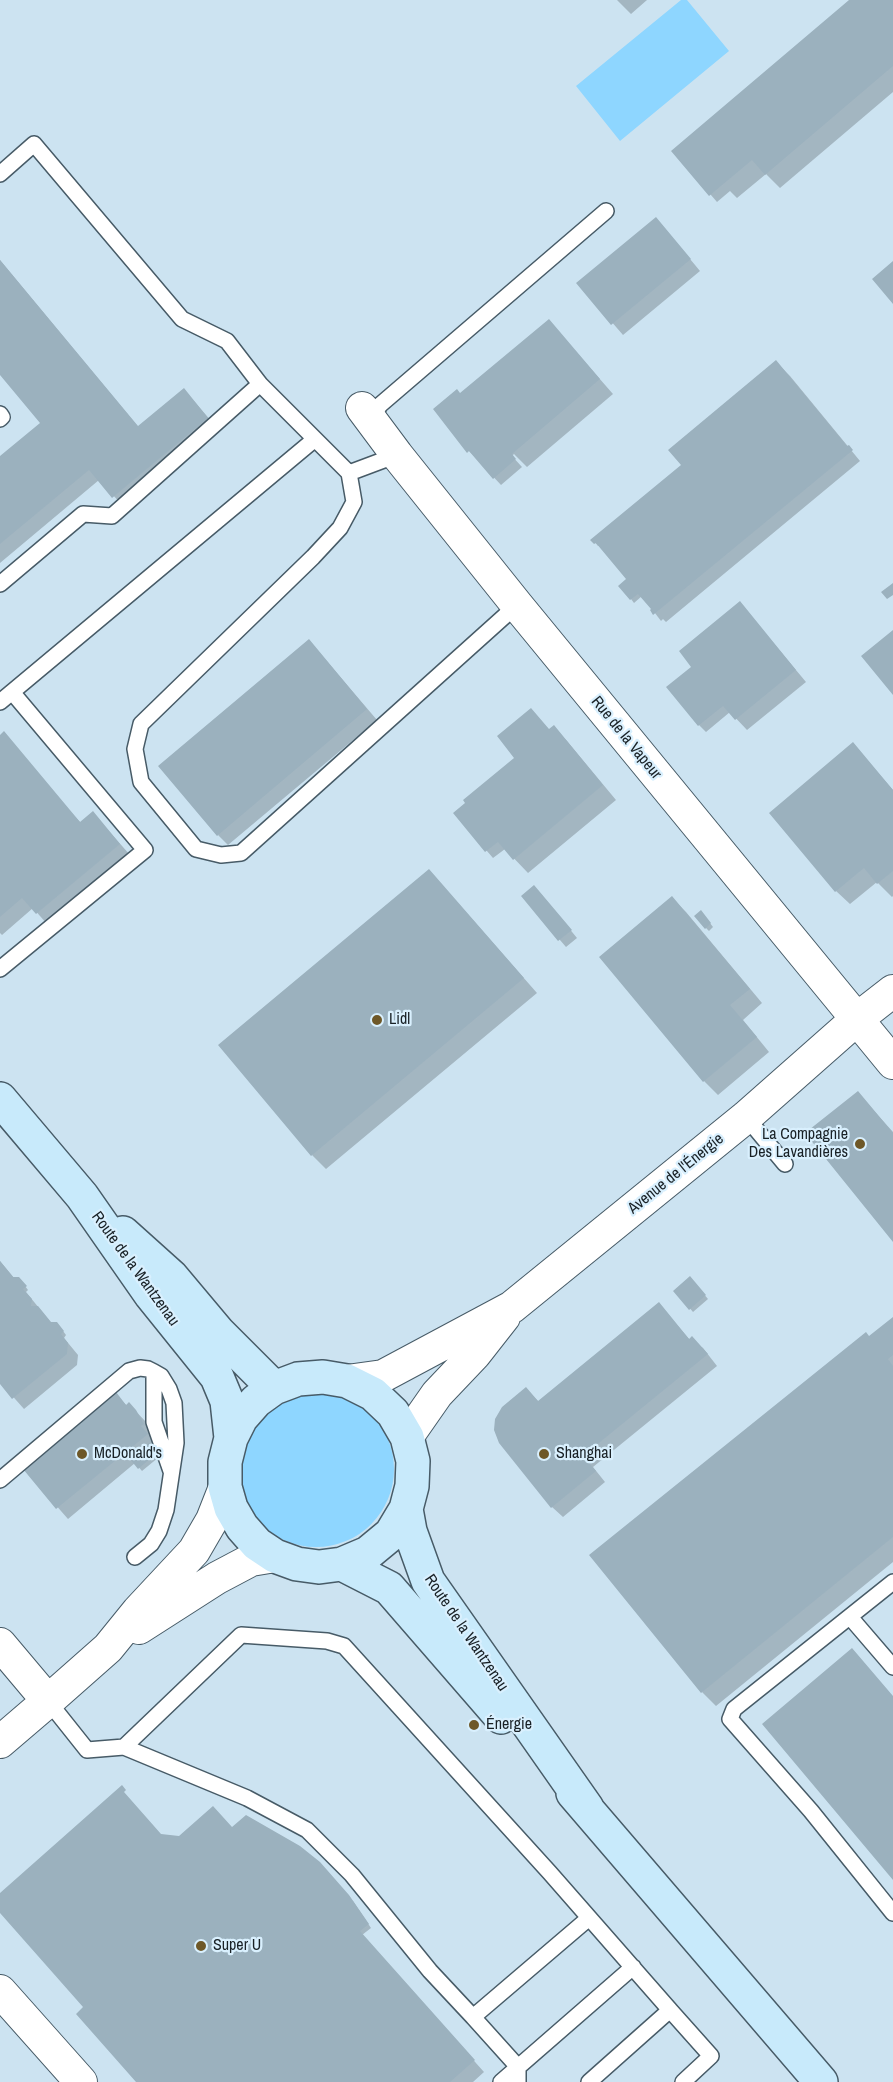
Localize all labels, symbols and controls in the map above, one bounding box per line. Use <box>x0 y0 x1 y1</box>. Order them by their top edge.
street label: Rue de la Vapeur <box>587 693 665 783</box>
place label: Lidl <box>389 1010 410 1030</box>
marker: Lidl <box>370 1013 384 1027</box>
place label: La Compagnie Des Lavandières <box>749 1125 848 1163</box>
street label: Avenue de l'Énergie <box>624 1130 728 1218</box>
marker: La Compagnie Des Lavandières <box>853 1137 867 1151</box>
street label: Route de la Wantzenau <box>87 1208 183 1330</box>
place label: McDonald's <box>94 1444 162 1464</box>
place label: Shanghai <box>556 1444 612 1464</box>
marker: McDonald's <box>75 1447 89 1461</box>
marker: Shanghai <box>537 1447 551 1461</box>
street label: Route de la Wantzenau <box>420 1571 512 1695</box>
place label: Énergie <box>486 1715 532 1735</box>
marker: Énergie <box>467 1718 481 1732</box>
place label: Super U <box>213 1936 261 1956</box>
marker: Super U <box>194 1939 208 1953</box>

